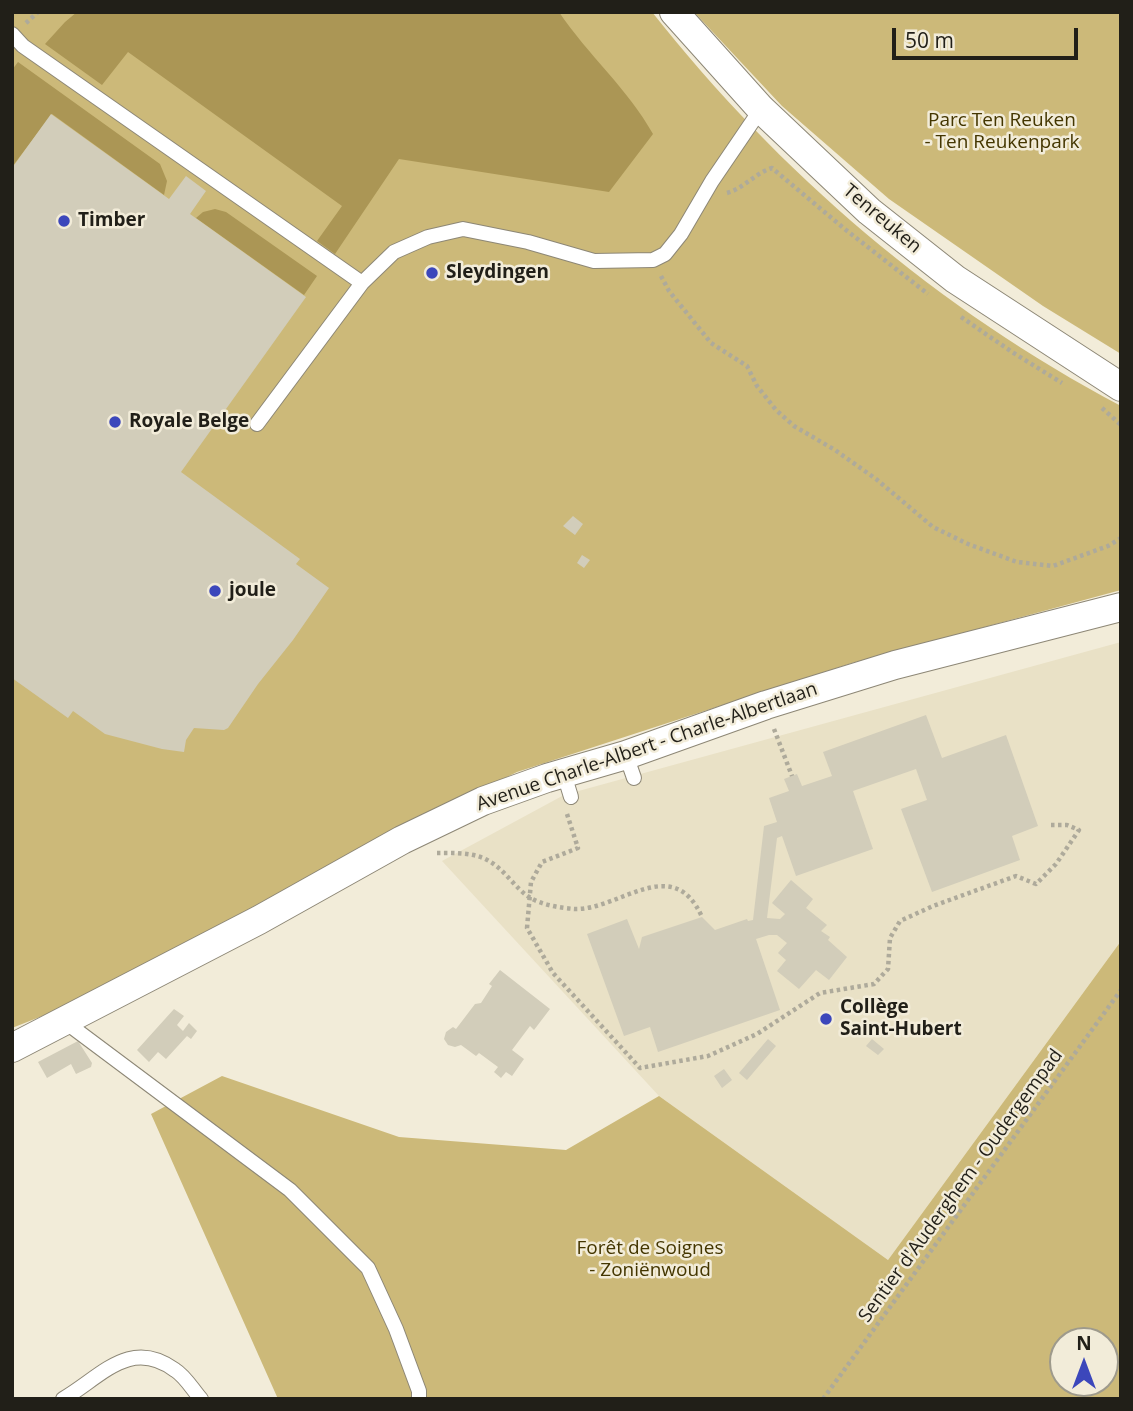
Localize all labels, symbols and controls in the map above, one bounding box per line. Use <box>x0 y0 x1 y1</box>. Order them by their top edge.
scale bar <box>895 14 1080 58</box>
text: 50 m <box>905 26 954 54</box>
park label: Parc Ten Reuken - Ten Reukenpark <box>924 110 1080 154</box>
street label: Tenreuken <box>838 180 926 258</box>
place label: Timber <box>78 210 145 232</box>
marker: Timber <box>56 213 72 229</box>
place label: Sleydingen <box>446 262 549 284</box>
marker: Sleydingen <box>424 265 440 281</box>
place label: Royale Belge <box>129 411 249 433</box>
marker: Royale Belge <box>107 414 123 430</box>
place label: joule <box>229 580 276 602</box>
marker: joule <box>207 583 223 599</box>
street label: Avenue Charle-Albert - Charle-Albertlaan <box>474 678 820 816</box>
place label: Collège Saint-Hubert <box>840 997 962 1041</box>
marker: Collège Saint-Hubert <box>818 1011 834 1027</box>
street label: Sentier d'Auderghem - Oudergempad <box>854 1045 1068 1327</box>
park label: Forêt de Soignes - Zoniënwoud <box>577 1238 723 1282</box>
north arrow <box>1049 1327 1119 1397</box>
text: N <box>1076 1330 1092 1356</box>

